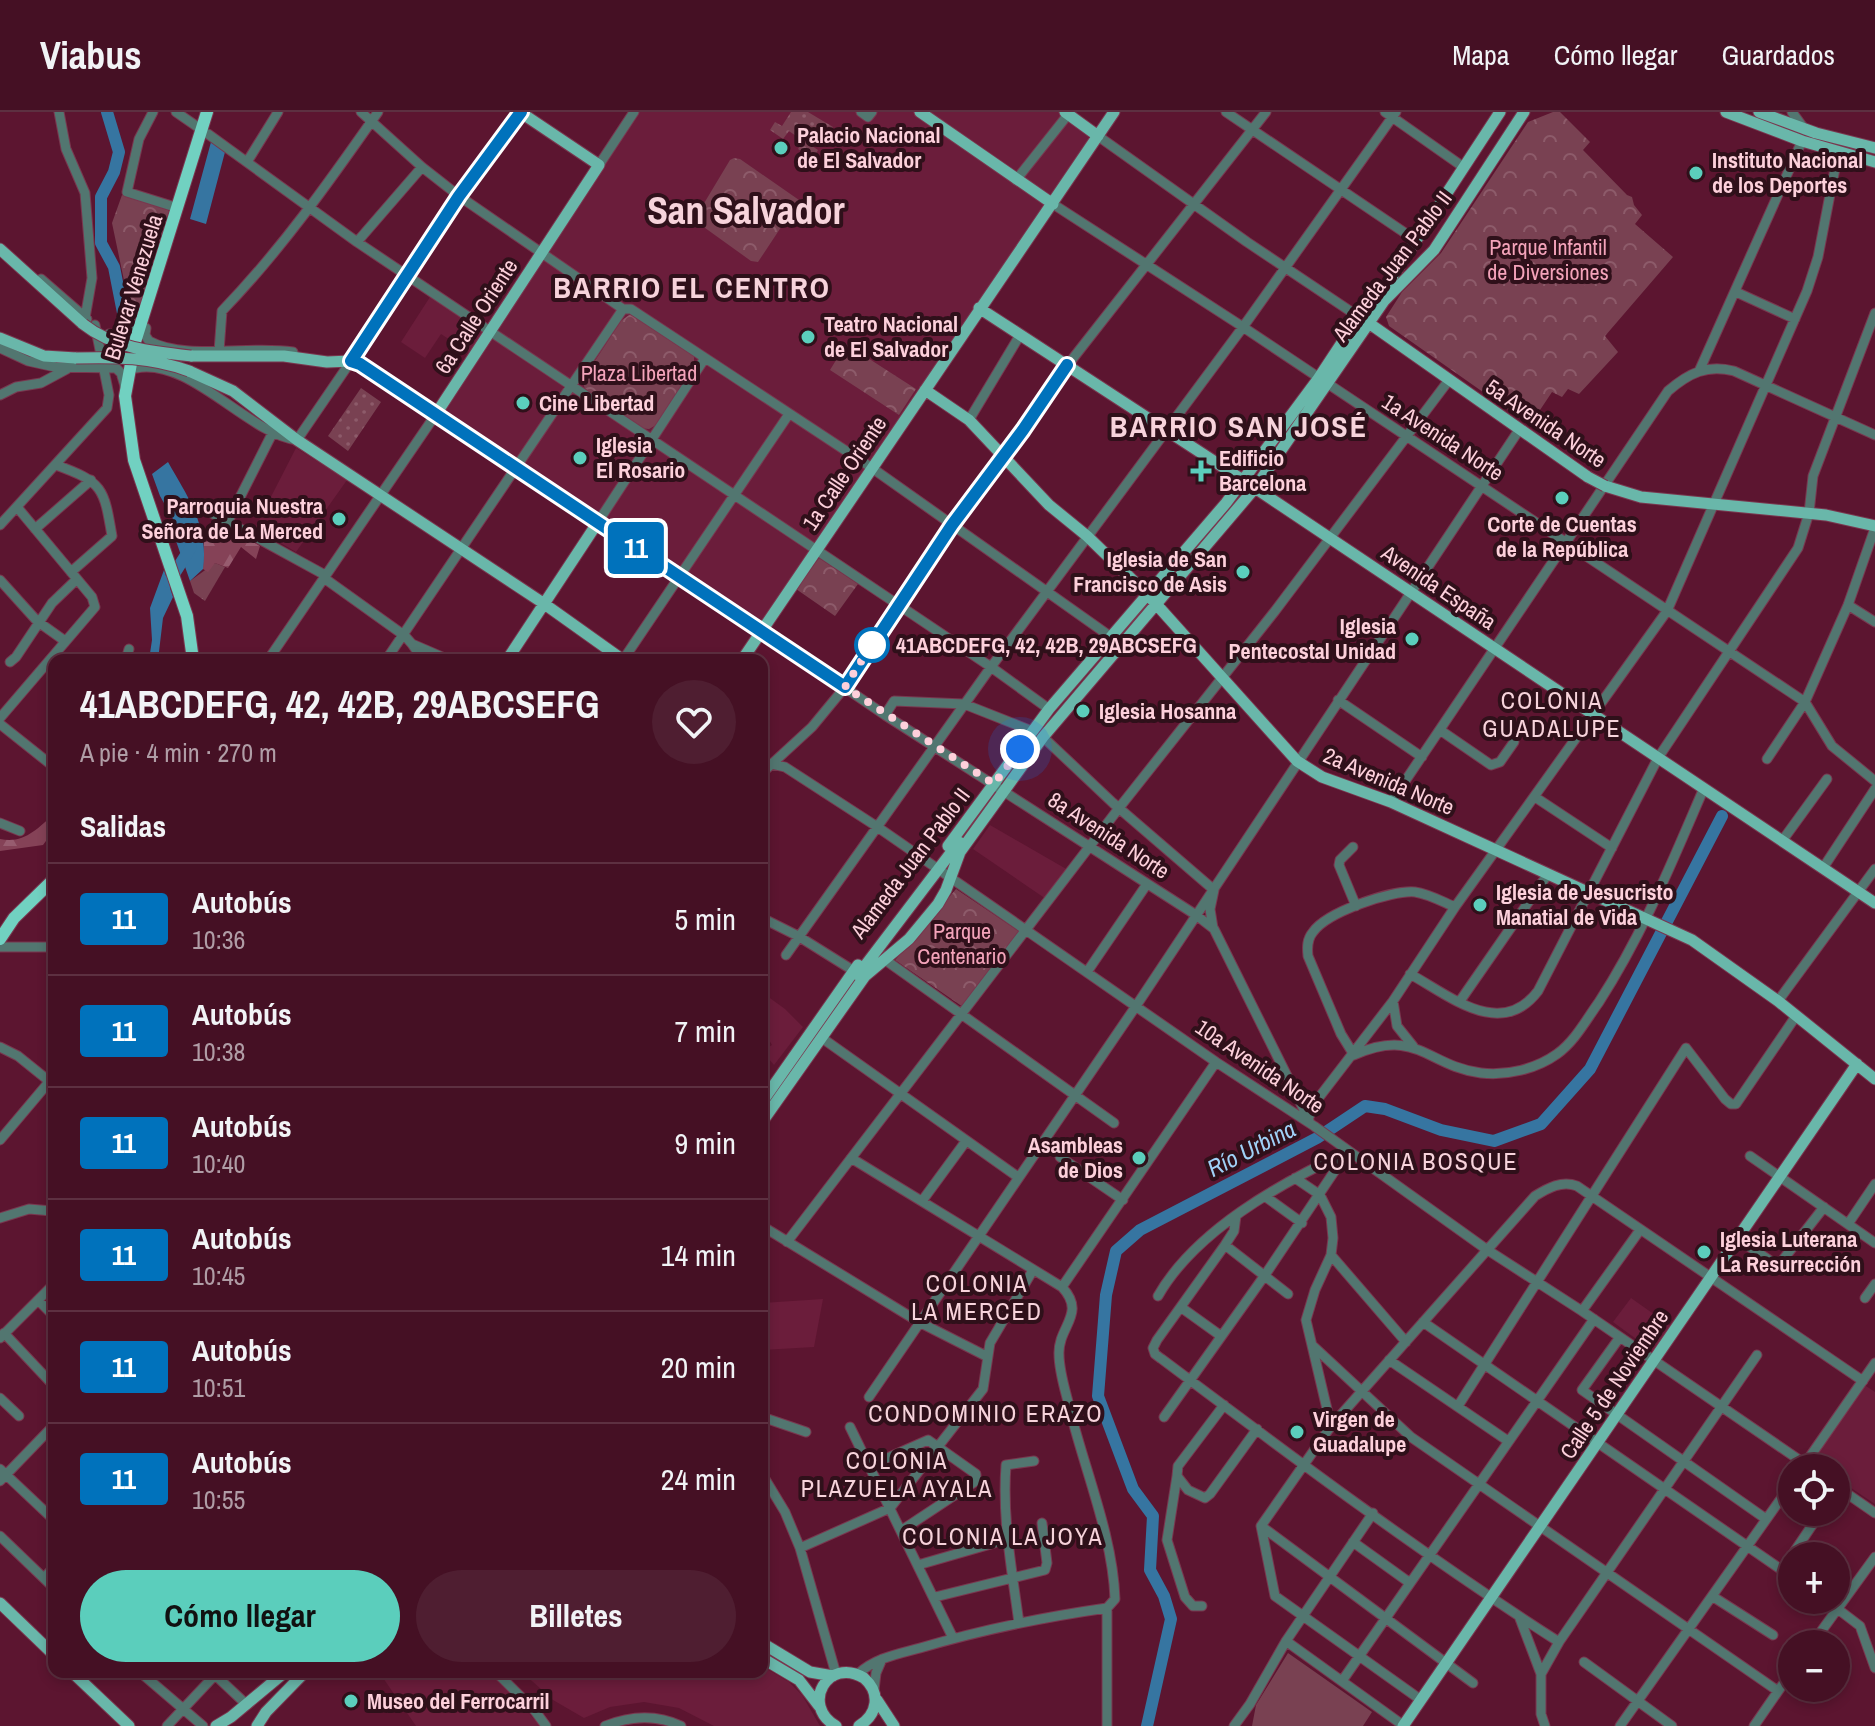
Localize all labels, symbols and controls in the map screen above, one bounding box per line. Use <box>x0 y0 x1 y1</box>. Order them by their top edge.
text: Viabus <box>40 30 142 81</box>
text: Mapa <box>1452 36 1510 74</box>
text: Cómo llegar <box>1554 36 1677 74</box>
text: Guardados <box>1721 36 1835 74</box>
place label: Palacio Nacional de El Salvador <box>797 120 940 175</box>
marker: Palacio Nacional de El Salvador <box>772 139 790 157</box>
place label: Instituto Nacional de los Deportes <box>1712 145 1863 200</box>
marker: Instituto Nacional de los Deportes <box>1687 164 1705 182</box>
street label: Alameda Juan Pablo II <box>1325 184 1459 348</box>
district label: San Salvador <box>647 185 846 236</box>
street label: Bulevar Venezuela <box>97 211 169 363</box>
park label: Parque Infantil de Diversiones <box>1487 232 1609 287</box>
street label: 6a Calle Oriente <box>428 253 524 379</box>
district label: BARRIO EL CENTRO <box>553 267 831 307</box>
place label: Teatro Nacional de El Salvador <box>824 309 958 364</box>
marker: Teatro Nacional de El Salvador <box>799 328 817 346</box>
park label: Plaza Libertad <box>581 358 697 388</box>
street label: 5a Avenida Norte <box>1480 372 1612 474</box>
street label: 1a Avenida Norte <box>1376 387 1510 487</box>
place label: Cine Libertad <box>539 388 654 418</box>
marker: Cine Libertad <box>514 394 532 412</box>
district label: BARRIO SAN JOSÉ <box>1110 406 1368 446</box>
street label: 1a Calle Oriente <box>795 410 893 536</box>
place label: Iglesia El Rosario <box>596 430 685 485</box>
place label: Edificio Barcelona <box>1219 443 1306 498</box>
marker: Iglesia El Rosario <box>571 449 589 467</box>
marker: Edificio Barcelona <box>1190 460 1212 482</box>
marker: Corte de Cuentas de la República <box>1553 489 1571 507</box>
place label: Parroquia Nuestra Señora de La Merced <box>142 491 323 546</box>
place label: Corte de Cuentas de la República <box>1487 509 1637 564</box>
marker: Parroquia Nuestra Señora de La Merced <box>330 510 348 528</box>
line badge: 11 <box>600 522 672 574</box>
text: 11 <box>624 529 648 567</box>
street label: Avenida España <box>1375 537 1502 636</box>
place label: Iglesia de San Francisco de Asis <box>1073 544 1227 599</box>
marker: Iglesia de San Francisco de Asis <box>1234 563 1252 581</box>
place label: Iglesia Pentecostal Unidad <box>1229 611 1396 666</box>
marker: 41ABCDEFG, 42, 42B, 29ABCSEFG <box>855 628 889 662</box>
place label: 41ABCDEFG, 42, 42B, 29ABCSEFG <box>896 630 1197 660</box>
marker: Iglesia Pentecostal Unidad <box>1403 630 1421 648</box>
text: 41ABCDEFG, 42, 42B, 29ABCSEFG <box>80 679 600 730</box>
button: heart <box>652 680 736 764</box>
district label: COLONIA GUADALUPE <box>1482 684 1622 744</box>
place label: Iglesia Hosanna <box>1099 696 1236 726</box>
marker: Iglesia Hosanna <box>1074 702 1092 720</box>
your location <box>1000 729 1040 769</box>
text: A pie · 4 min · 270 m <box>80 735 277 770</box>
street label: 2a Avenida Norte <box>1319 740 1459 822</box>
street label: Alameda Juan Pablo II <box>843 781 977 945</box>
street label: 8a Avenida Norte <box>1042 785 1176 885</box>
text: Salidas <box>80 806 166 846</box>
place label: Iglesia de Jesucristo Manatial de Vida <box>1496 877 1674 932</box>
text: Autobús <box>192 882 292 922</box>
marker: Iglesia de Jesucristo Manatial de Vida <box>1471 896 1489 914</box>
text: 5 min <box>674 899 736 939</box>
text: 11 <box>112 900 136 938</box>
park label: Parque Centenario <box>917 916 1007 971</box>
text: 10:36 <box>192 922 245 957</box>
text: Autobús <box>192 994 292 1034</box>
text: 7 min <box>674 1011 736 1051</box>
text: 11 <box>112 1012 136 1050</box>
street label: 10a Avenida Norte <box>1190 1012 1330 1120</box>
text: 10:38 <box>192 1034 245 1069</box>
text: Autobús <box>192 1106 292 1146</box>
water label: Río Urbina <box>1201 1112 1301 1184</box>
text: 9 min <box>674 1123 736 1163</box>
text: 11 <box>112 1124 136 1162</box>
place label: Asambleas de Dios <box>1028 1130 1123 1185</box>
district label: COLONIA BOSQUE <box>1313 1145 1519 1177</box>
text: 10:40 <box>192 1146 245 1181</box>
marker: Asambleas de Dios <box>1130 1149 1148 1167</box>
text: Autobús <box>192 1218 292 1258</box>
place label: Iglesia Luterana La Resurrección <box>1720 1224 1861 1279</box>
text: 14 min <box>661 1235 736 1275</box>
text: 11 <box>112 1236 136 1274</box>
marker: Iglesia Luterana La Resurrección <box>1695 1243 1713 1261</box>
text: 10:45 <box>192 1258 245 1293</box>
district label: COLONIA LA MERCED <box>911 1267 1043 1327</box>
street label: Calle 5 de Noviembre <box>1553 1303 1675 1465</box>
text: Autobús <box>192 1330 292 1370</box>
text: 20 min <box>661 1347 736 1387</box>
text: 11 <box>112 1348 136 1386</box>
text: 10:51 <box>192 1370 245 1405</box>
district label: CONDOMINIO ERAZO <box>868 1397 1104 1429</box>
place label: Virgen de Guadalupe <box>1313 1404 1406 1459</box>
marker: Virgen de Guadalupe <box>1288 1423 1306 1441</box>
text: Autobús <box>192 1442 292 1482</box>
district label: COLONIA PLAZUELA AYALA <box>801 1444 993 1504</box>
map controls <box>1778 1454 1850 1702</box>
button: locate <box>1778 1454 1850 1526</box>
text: 24 min <box>661 1459 736 1499</box>
text: 11 <box>112 1460 136 1498</box>
text: 10:55 <box>192 1482 245 1517</box>
district label: COLONIA LA JOYA <box>902 1520 1104 1552</box>
button: + <box>1778 1542 1850 1614</box>
button: Cómo llegar <box>80 1570 400 1662</box>
button: Billetes <box>416 1570 736 1662</box>
button: − <box>1778 1630 1850 1702</box>
place label: Museo del Ferrocarril <box>367 1686 550 1716</box>
marker: Museo del Ferrocarril <box>342 1692 360 1710</box>

